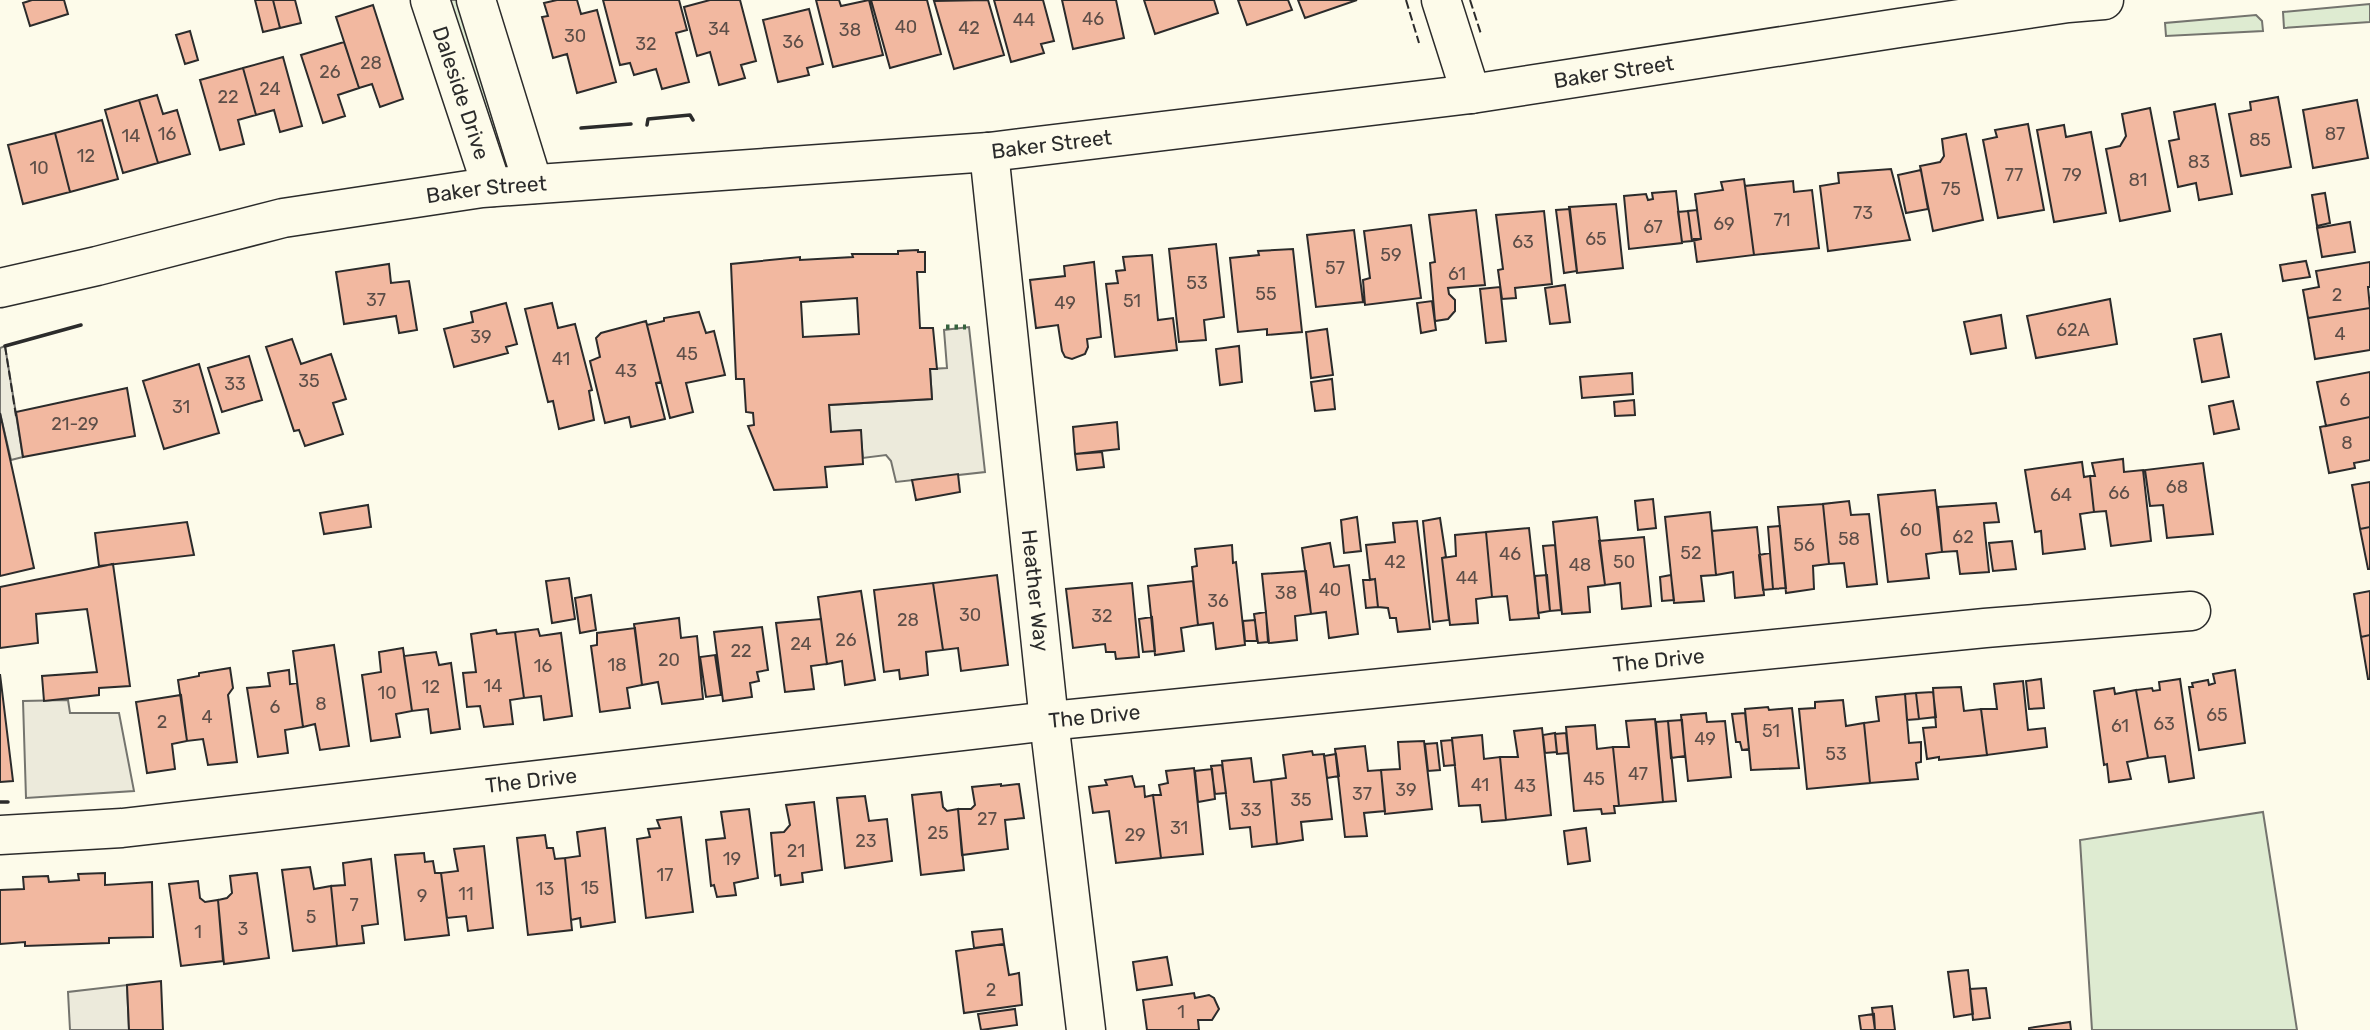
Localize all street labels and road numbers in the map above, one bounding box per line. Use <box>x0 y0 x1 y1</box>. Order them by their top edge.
street label: Daleside Drive <box>428 23 495 163</box>
street label: Baker Street <box>1552 50 1675 93</box>
street label: Baker Street <box>990 124 1113 164</box>
street label: Baker Street <box>424 170 547 208</box>
street label: Heather Way <box>1017 528 1055 653</box>
street label: The Drive <box>1612 643 1706 677</box>
street label: The Drive <box>1047 699 1141 733</box>
street label: The Drive <box>484 763 578 798</box>

